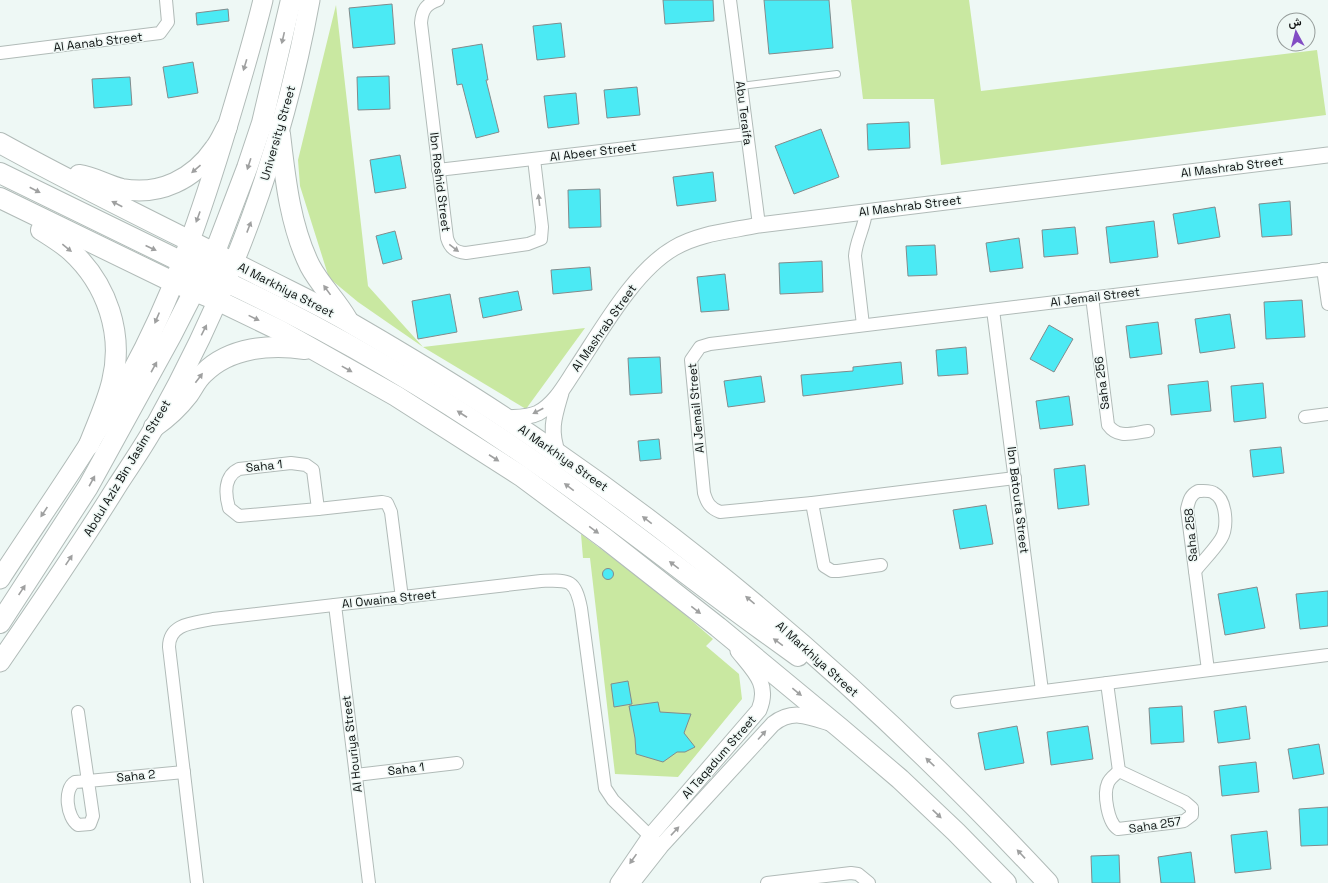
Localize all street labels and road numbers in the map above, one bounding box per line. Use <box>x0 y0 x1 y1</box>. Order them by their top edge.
street label: Al Aanab Street <box>53 29 143 55</box>
street label: Abu Teraifa <box>732 80 756 146</box>
street label: University Street <box>257 84 299 182</box>
street label: Ibn Roshid Street <box>426 131 454 233</box>
street label: Al Abeer Street <box>549 139 637 165</box>
street label: Al Mashrab Street <box>1180 153 1284 181</box>
street label: Al Mashrab Street <box>858 192 962 220</box>
street label: Al Markhiya Street <box>235 259 337 321</box>
street label: Al Mashrab Street <box>568 281 640 375</box>
street label: Al Jemail Street <box>1049 284 1141 310</box>
street label: Saha 256 <box>1091 356 1113 410</box>
street label: Al Jemail Street <box>684 362 708 454</box>
street label: Abdul Aziz Bin Jasim Street <box>80 397 174 539</box>
street label: Al Markhiya Street <box>515 421 611 495</box>
street label: Ibn Batouta Street <box>1003 446 1033 554</box>
street label: Saha 1 <box>245 456 283 476</box>
street label: Saha 258 <box>1181 508 1201 562</box>
street label: Al Owaina Street <box>341 586 437 612</box>
street label: Al Markhiya Street <box>772 618 862 700</box>
street label: Al Houriya Street <box>338 695 366 793</box>
street label: Al Taqadum Street <box>678 712 760 802</box>
street label: Saha 1 <box>387 759 425 779</box>
street label: Saha 2 <box>116 766 156 786</box>
street label: Saha 257 <box>1128 813 1182 837</box>

